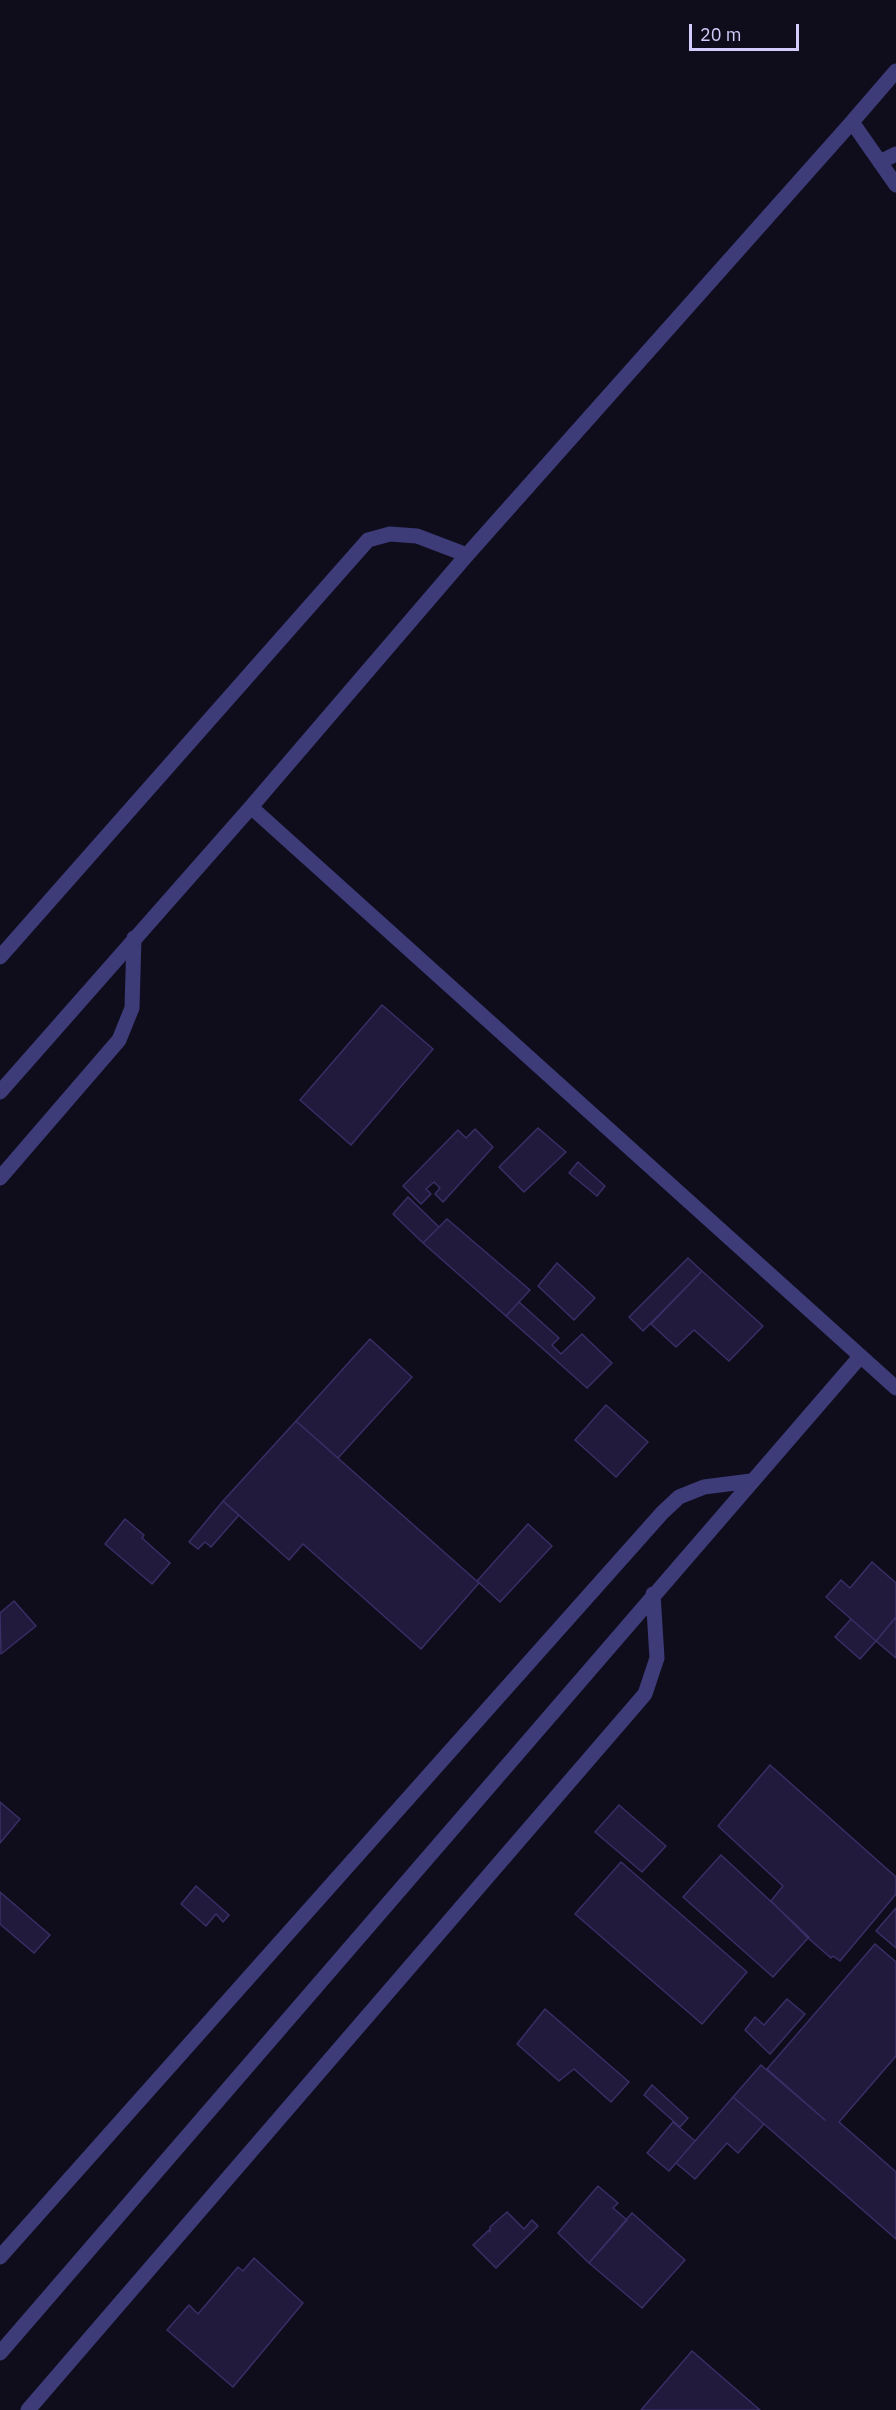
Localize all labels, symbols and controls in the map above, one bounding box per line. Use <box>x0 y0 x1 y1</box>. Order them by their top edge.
scale bar <box>692 12 802 50</box>
text: 20 m <box>700 23 742 46</box>

